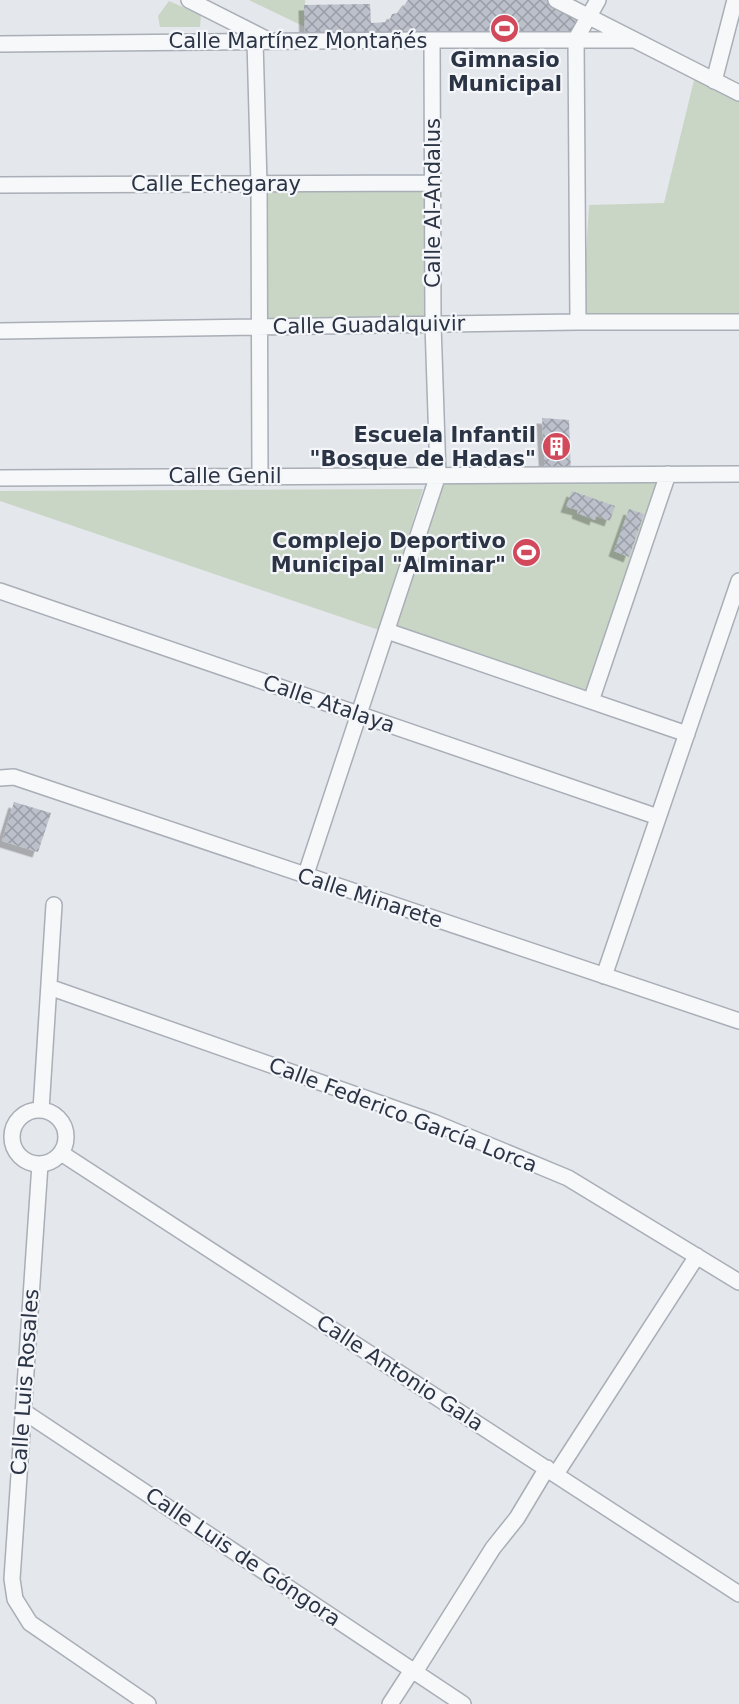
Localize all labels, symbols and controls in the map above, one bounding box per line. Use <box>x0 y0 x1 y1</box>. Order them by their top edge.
sports icon: Gimnasio Municipal <box>489 13 521 45</box>
street label: Calle Martínez Montañés <box>169 29 427 53</box>
place label: Gimnasio Municipal <box>448 48 562 96</box>
street label: Calle Al-Andalus <box>421 118 445 288</box>
street label: Calle Echegaray <box>131 172 301 196</box>
street label: Calle Guadalquivir <box>272 311 466 339</box>
place label: Escuela Infantil "Bosque de Hadas" <box>310 423 536 471</box>
building icon: Escuela Infantil "Bosque de Hadas" <box>541 431 573 463</box>
street label: Calle Genil <box>169 464 281 488</box>
place label: Complejo Deportivo Municipal "Alminar" <box>271 529 506 577</box>
sports icon: Complejo Deportivo Municipal "Alminar" <box>511 537 543 569</box>
street label: Calle Atalaya <box>260 670 398 738</box>
street label: Calle Minarete <box>294 863 446 933</box>
street label: Calle Federico García Lorca <box>265 1053 541 1177</box>
street label: Calle Luis Rosales <box>7 1288 43 1476</box>
street label: Calle Antonio Gala <box>312 1310 488 1436</box>
street label: Calle Luis de Góngora <box>141 1483 345 1631</box>

